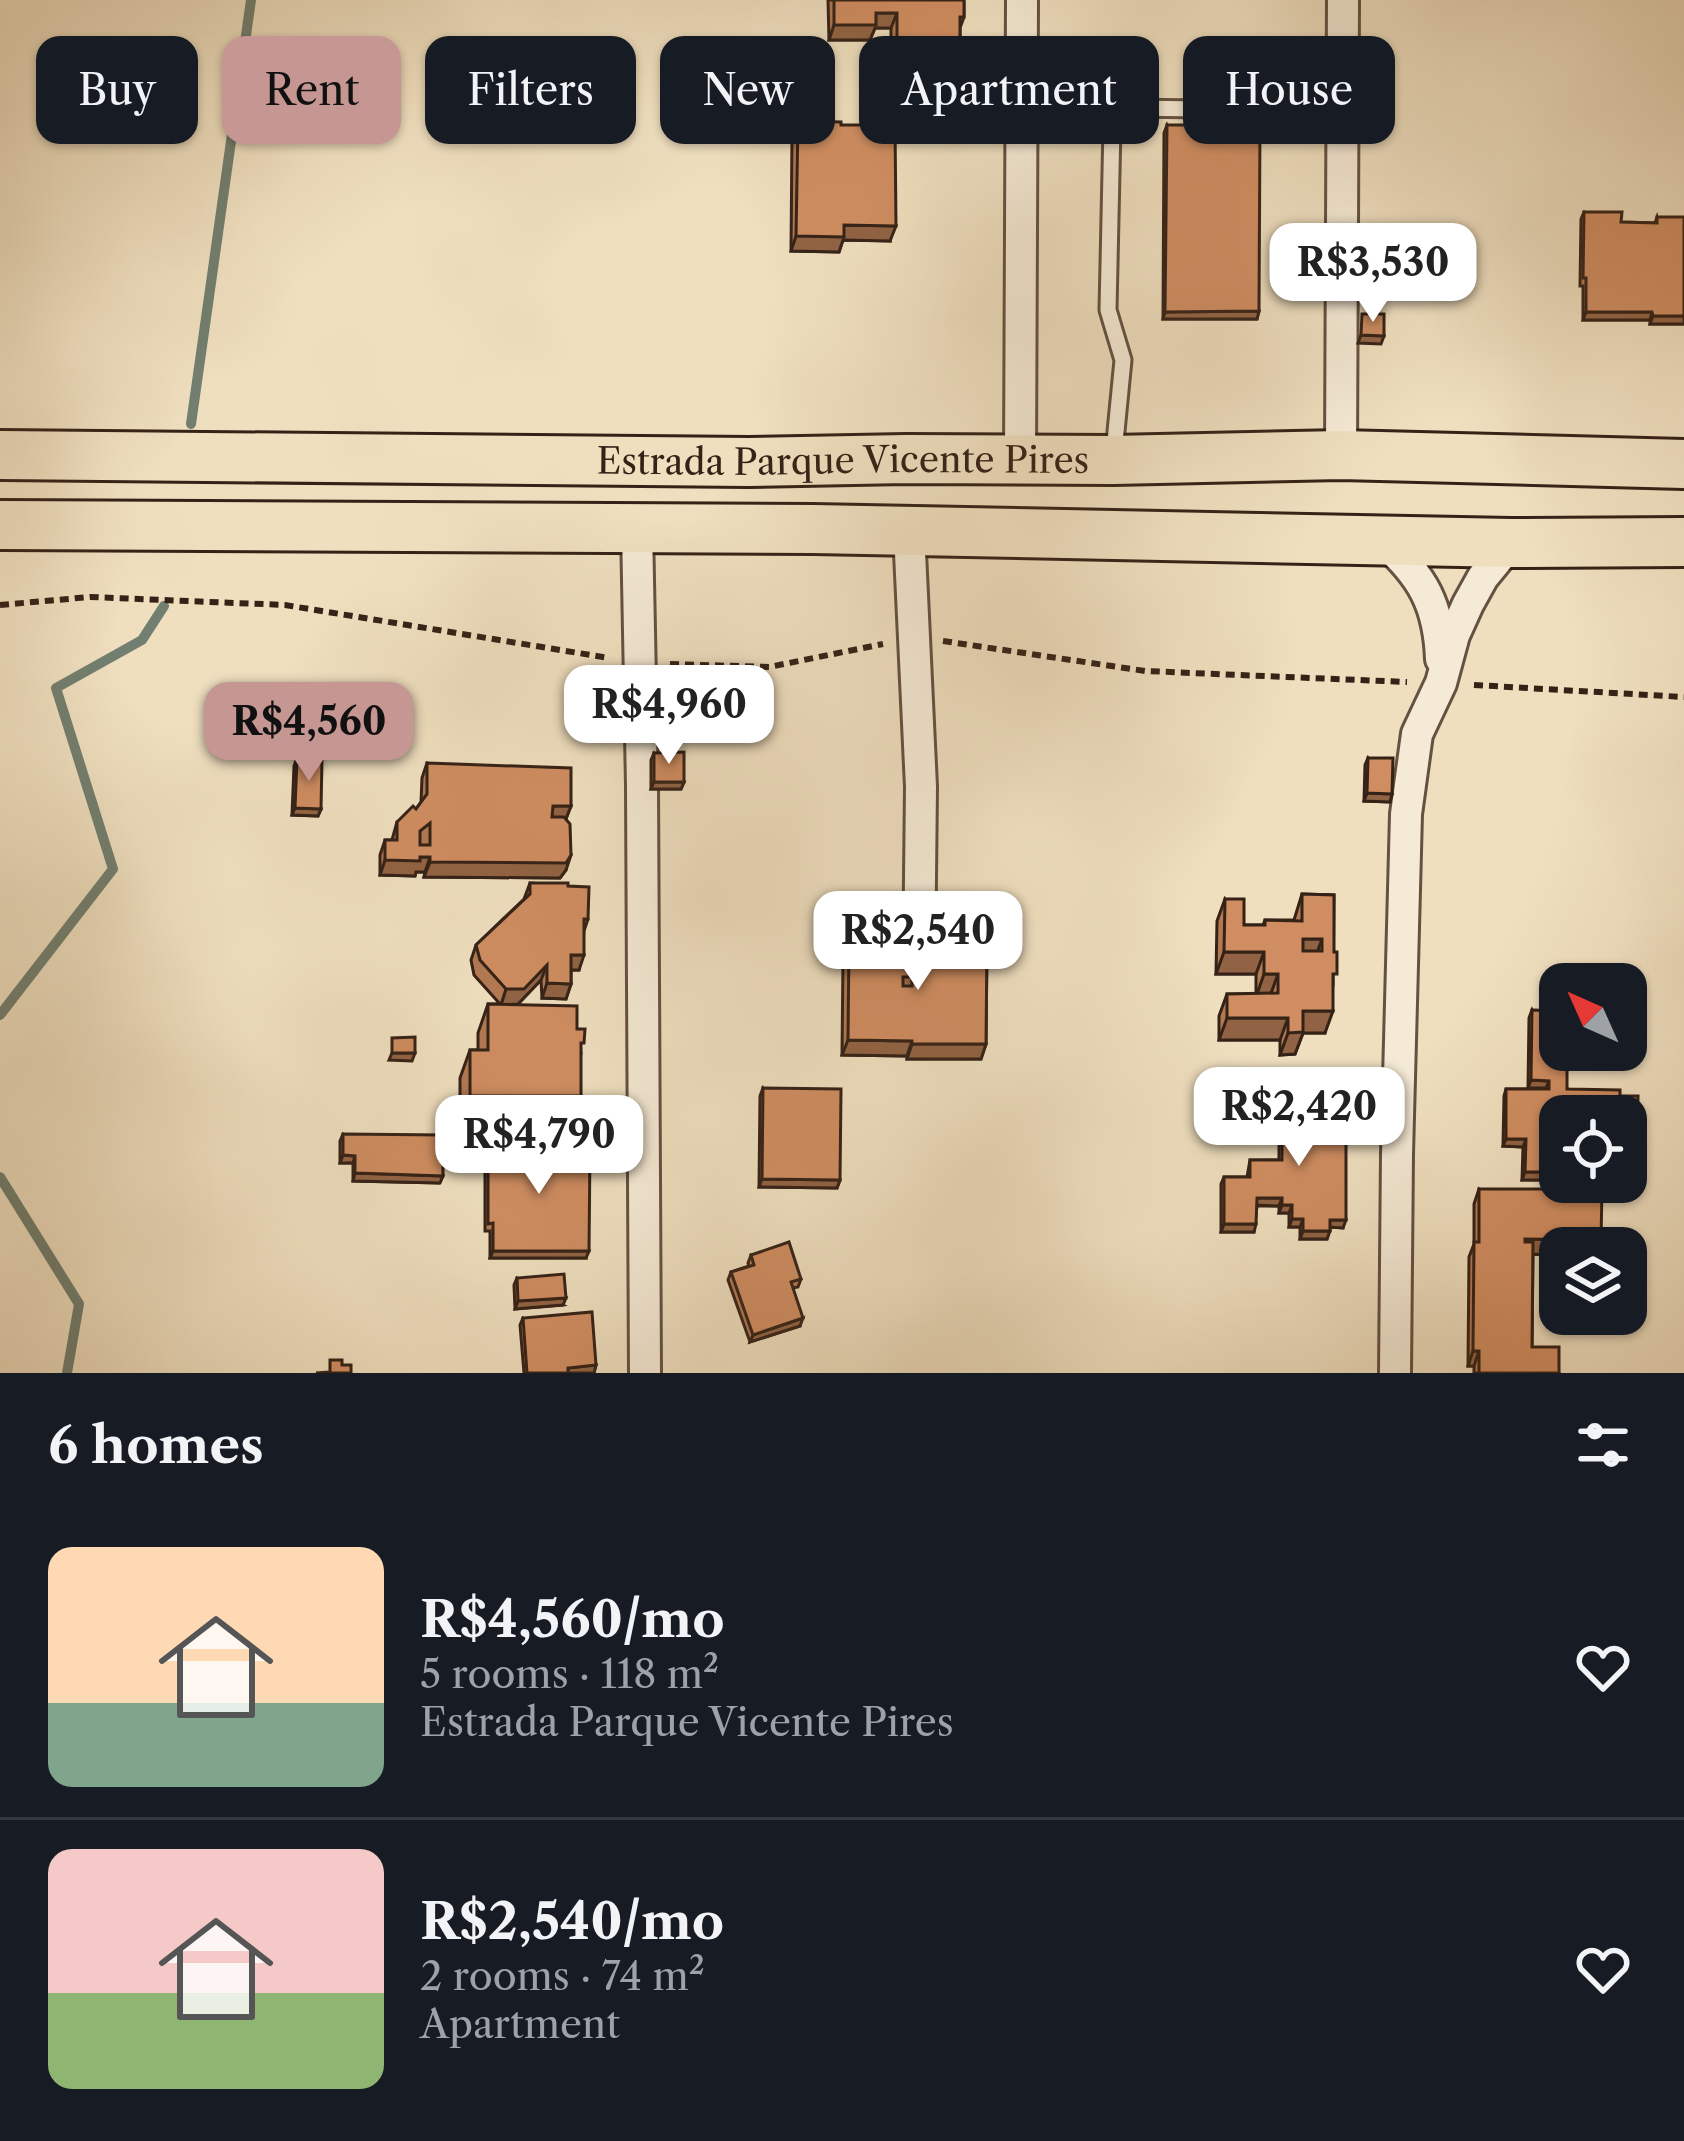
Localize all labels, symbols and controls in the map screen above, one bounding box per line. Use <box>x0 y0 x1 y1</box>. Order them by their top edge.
chip: Buy <box>36 36 198 144</box>
chip: Rent <box>222 36 401 144</box>
chip: Filters <box>425 36 636 144</box>
chip: New <box>660 36 835 144</box>
chip: Apartment <box>859 36 1159 144</box>
chip: House <box>1183 36 1395 144</box>
pin: R$3,530 <box>1262 223 1484 325</box>
text: R$3,530 <box>1297 238 1449 286</box>
street label: Estrada Parque Vicente Pires <box>596 437 1089 484</box>
pin: R$4,960 <box>558 665 780 767</box>
text: R$4,960 <box>591 680 747 728</box>
pin: R$4,560 <box>198 682 420 784</box>
text: R$4,560 <box>231 697 387 745</box>
pin: R$2,540 <box>807 891 1029 993</box>
text: R$2,540 <box>840 906 996 954</box>
north arrow <box>1539 963 1647 1071</box>
map controls <box>1539 963 1647 1335</box>
pin: R$2,420 <box>1188 1067 1410 1169</box>
text: R$2,420 <box>1221 1082 1377 1130</box>
pin: R$4,790 <box>428 1095 650 1197</box>
button: locate <box>1539 1095 1647 1203</box>
text: R$4,790 <box>462 1110 616 1158</box>
button: layers <box>1539 1227 1647 1335</box>
icon: filters <box>1570 1412 1636 1478</box>
text: 6 homes <box>48 1414 264 1476</box>
text: R$4,560/mo <box>420 1588 725 1650</box>
icon: home <box>144 1595 288 1739</box>
icon: heart <box>1570 1634 1636 1700</box>
text: 5 rooms · 118 m² <box>420 1650 719 1698</box>
text: Estrada Parque Vicente Pires <box>420 1698 954 1746</box>
text: R$2,540/mo <box>420 1890 724 1952</box>
icon: home <box>144 1897 288 2041</box>
icon: heart <box>1570 1936 1636 2002</box>
text: 2 rooms · 74 m² <box>420 1952 705 2000</box>
text: Apartment <box>420 2000 620 2048</box>

